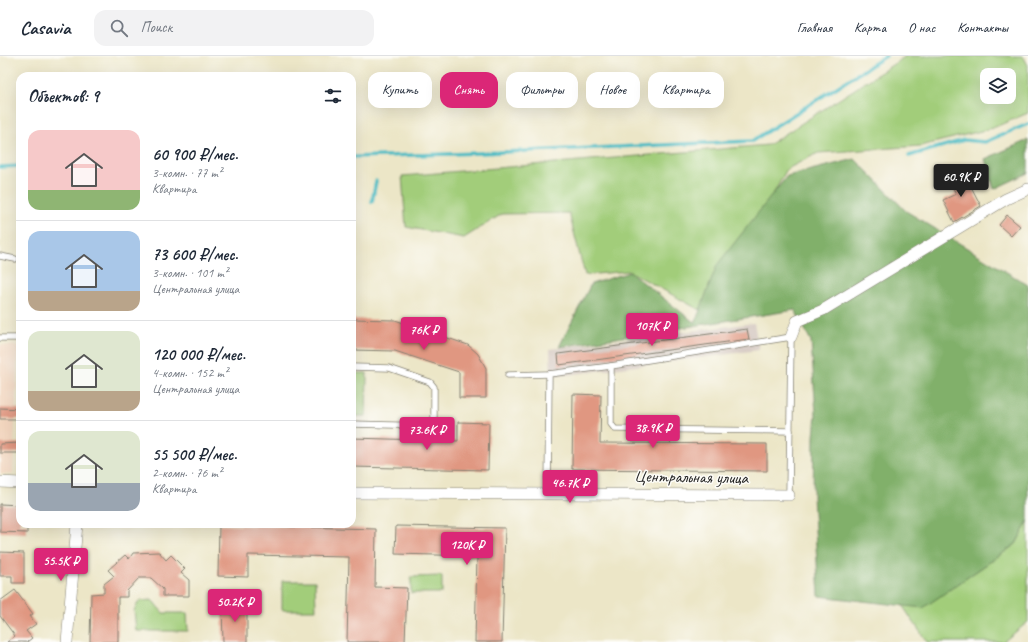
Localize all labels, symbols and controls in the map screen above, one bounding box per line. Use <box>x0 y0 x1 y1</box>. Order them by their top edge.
search box <box>94 10 374 46</box>
text: Casavia <box>20 16 70 40</box>
icon: search <box>108 17 130 39</box>
text: Поиск <box>140 18 172 37</box>
text: Главная <box>797 19 832 36</box>
text: Карта <box>854 19 886 36</box>
text: О нас <box>908 19 935 36</box>
text: Контакты <box>957 19 1008 36</box>
map controls <box>980 68 1016 104</box>
button: layers <box>980 68 1016 104</box>
chip: Купить <box>368 72 432 108</box>
chip: Снять <box>440 72 498 108</box>
chip: Фильтры <box>506 72 578 108</box>
chip: Новое <box>586 72 640 108</box>
chip: Квартира <box>648 72 724 108</box>
icon: filters <box>322 85 344 107</box>
text: Объектов: 9 <box>28 86 99 107</box>
text: 60 900 ₽/мес. <box>152 144 238 165</box>
icon: home <box>60 146 108 194</box>
pin: 60.9K ₽ <box>924 164 998 198</box>
text: 3-комн. · 77 m² <box>152 165 222 181</box>
text: 60.9K ₽ <box>943 169 979 185</box>
text: Квартира <box>152 181 196 197</box>
text: 73 600 ₽/мес. <box>152 244 238 265</box>
icon: home <box>60 247 108 295</box>
text: 3-комн. · 101 m² <box>152 265 228 281</box>
text: Центральная улица <box>152 281 239 297</box>
pin: 107K ₽ <box>619 313 685 347</box>
pin: 76K ₽ <box>396 317 452 351</box>
text: 107K ₽ <box>635 318 669 334</box>
text: 76K ₽ <box>410 322 438 338</box>
text: 120 000 ₽/мес. <box>152 344 245 365</box>
icon: home <box>60 347 108 395</box>
text: 4-комн. · 152 m² <box>152 365 228 381</box>
text: Центральная улица <box>152 381 239 397</box>
pin: 38.9K ₽ <box>616 415 690 449</box>
pin: 73.6K ₽ <box>390 417 464 451</box>
text: 38.9K ₽ <box>635 420 671 436</box>
text: 73.6K ₽ <box>409 422 445 438</box>
text: 55 500 ₽/мес. <box>152 444 237 465</box>
icon: home <box>60 447 108 495</box>
text: 2-комн. · 76 m² <box>152 465 222 481</box>
street label: Центральная улица <box>634 466 750 489</box>
pin: 46.7K ₽ <box>533 470 607 504</box>
text: 46.7K ₽ <box>552 475 588 491</box>
text: Квартира <box>152 481 196 497</box>
pin: 120K ₽ <box>434 532 500 566</box>
text: 120K ₽ <box>450 537 484 553</box>
pin: 55.5K ₽ <box>24 548 98 582</box>
text: 55.5K ₽ <box>43 553 79 569</box>
pin: 50.2K ₽ <box>198 589 272 623</box>
text: 50.2K ₽ <box>217 594 253 610</box>

